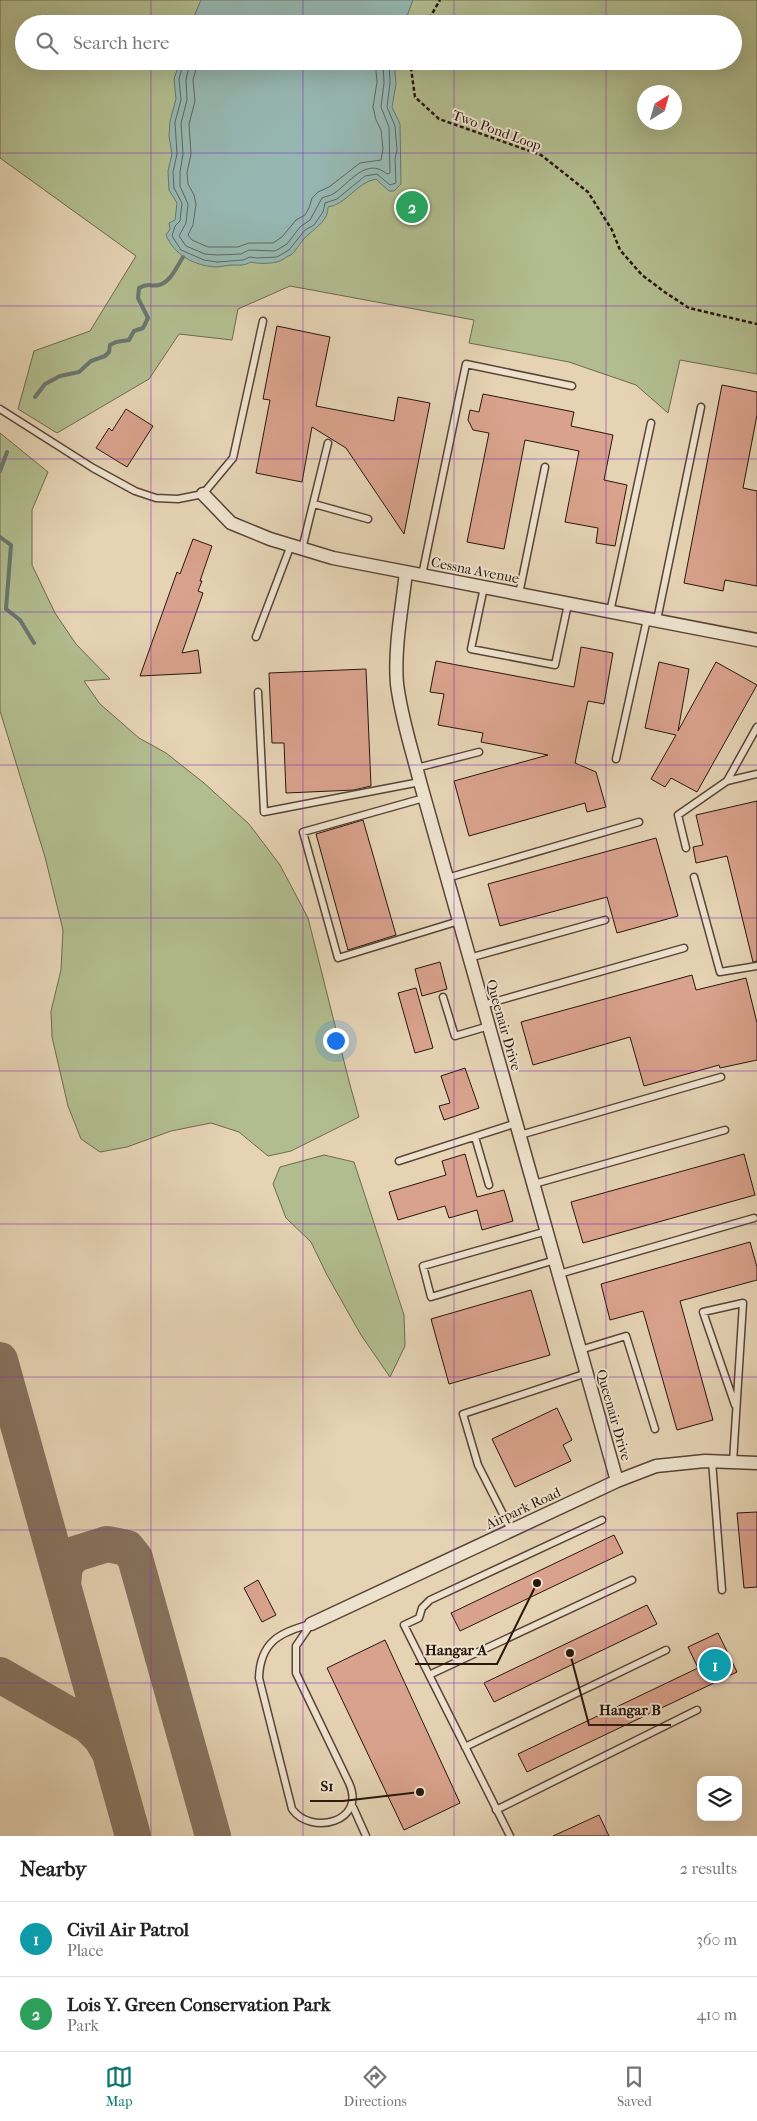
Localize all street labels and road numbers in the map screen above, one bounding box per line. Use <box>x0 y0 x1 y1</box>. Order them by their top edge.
street label: Two Pond Loop <box>450 106 544 155</box>
street label: Cessna Avenue <box>429 554 521 587</box>
street label: Queenair Drive <box>482 977 525 1073</box>
street label: Queenair Drive <box>592 1367 635 1463</box>
street label: Airpark Road <box>482 1484 564 1534</box>

